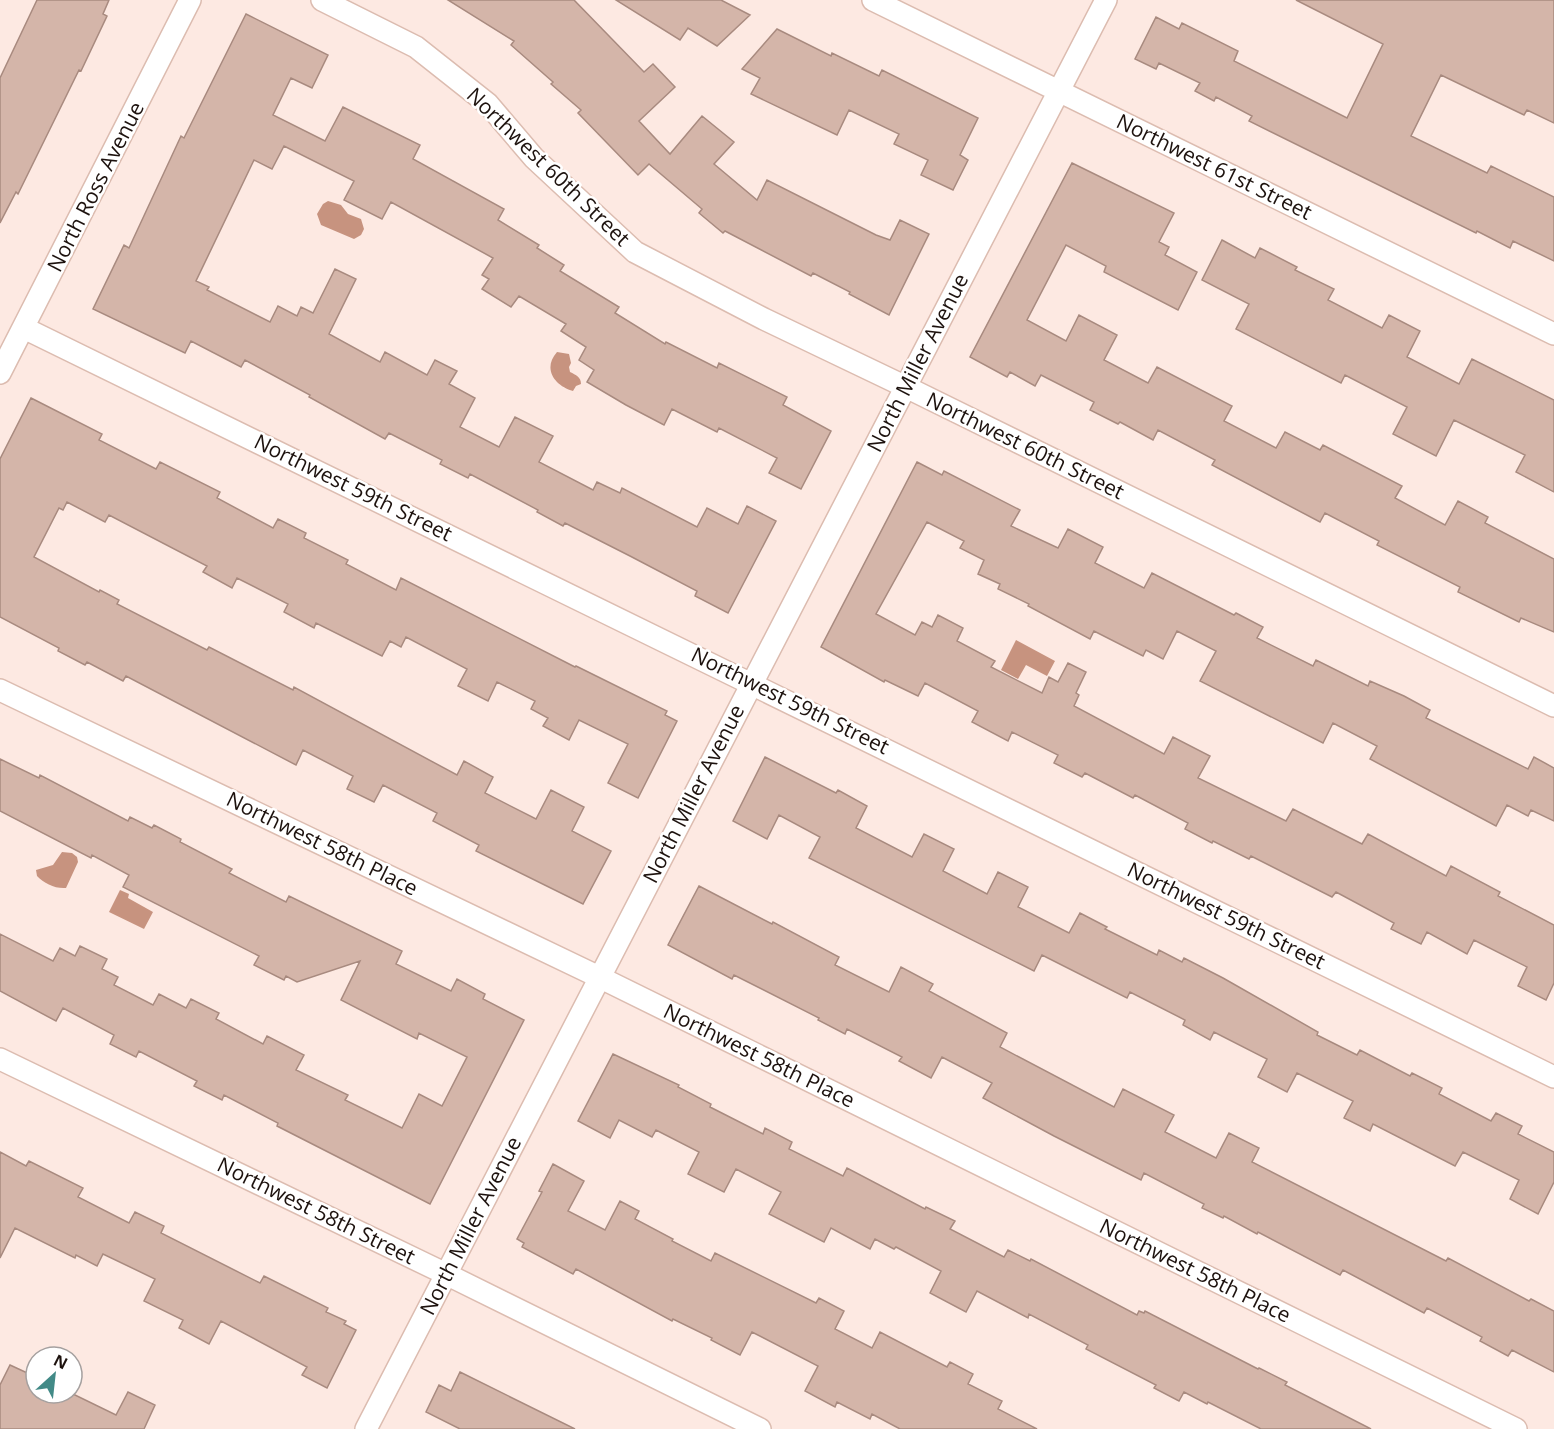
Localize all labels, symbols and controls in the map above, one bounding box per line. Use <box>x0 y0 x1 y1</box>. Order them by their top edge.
street label: Northwest 60th Street <box>461 81 636 252</box>
street label: North Ross Avenue <box>40 97 150 276</box>
street label: Northwest 61st Street <box>1112 107 1317 226</box>
street label: North Miller Avenue <box>860 269 974 456</box>
street label: Northwest 60th Street <box>922 385 1129 505</box>
street label: Northwest 59th Street <box>250 427 457 547</box>
street label: Northwest 59th Street <box>687 640 894 760</box>
street label: North Miller Avenue <box>636 700 750 887</box>
street label: Northwest 58th Place <box>222 785 423 902</box>
street label: Northwest 59th Street <box>1123 855 1330 975</box>
street label: Northwest 58th Place <box>659 997 860 1114</box>
street label: North Miller Avenue <box>413 1132 527 1319</box>
street label: Northwest 58th Street <box>213 1150 420 1270</box>
street label: Northwest 58th Place <box>1095 1212 1296 1329</box>
north arrow <box>24 1345 84 1405</box>
text: N <box>50 1349 72 1374</box>

